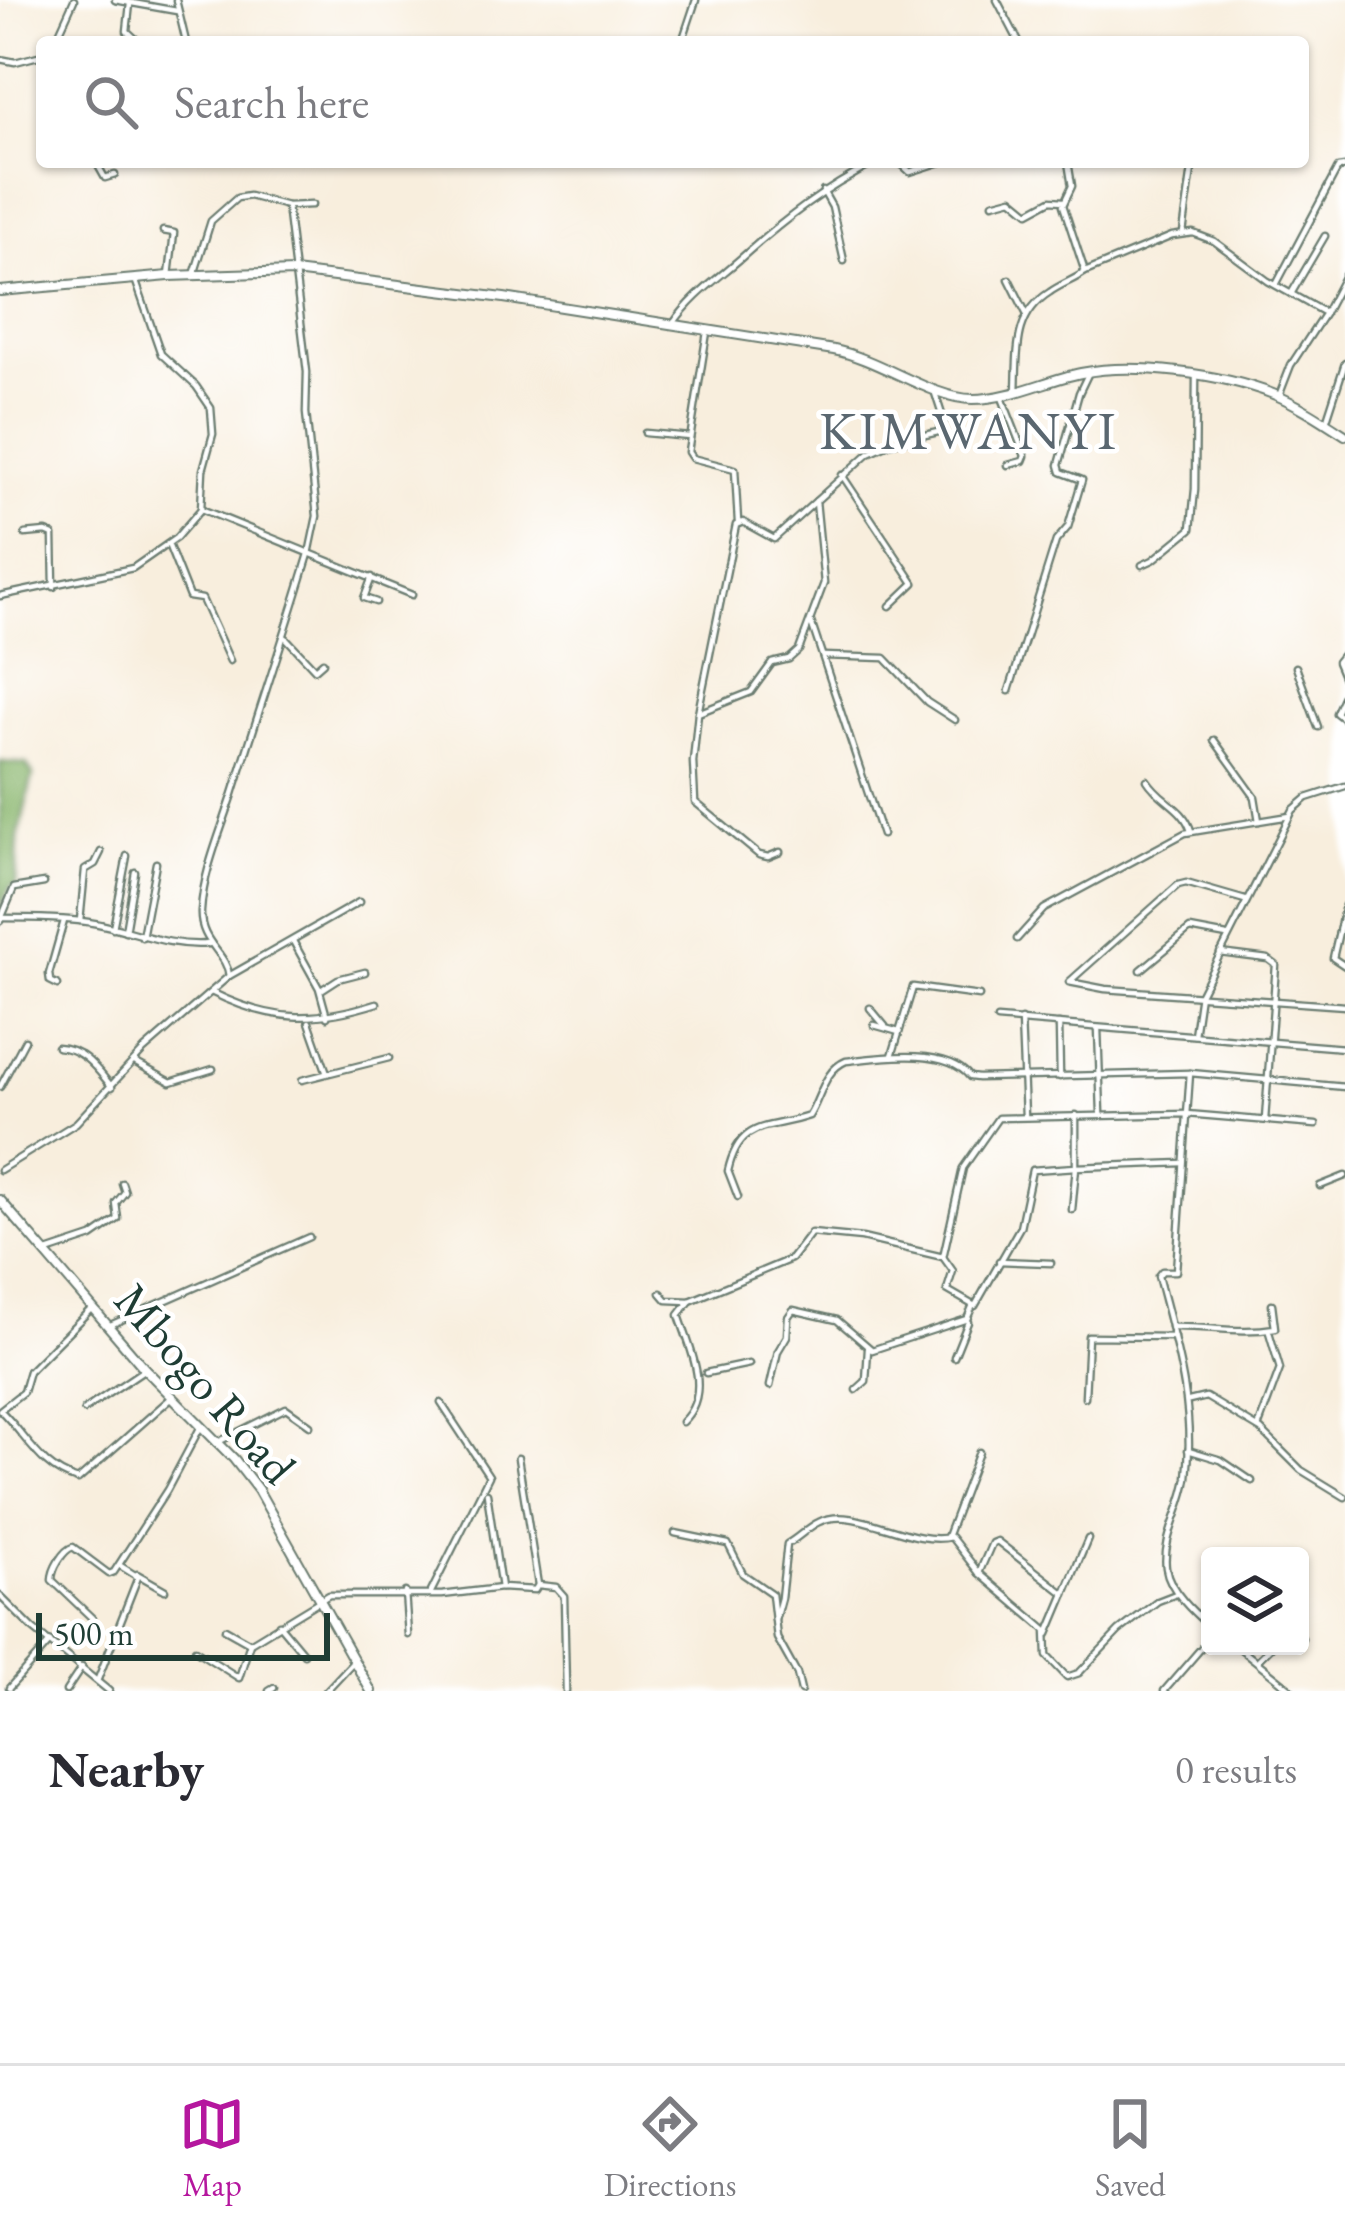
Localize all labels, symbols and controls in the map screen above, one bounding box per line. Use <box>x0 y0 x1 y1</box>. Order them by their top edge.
search box <box>36 36 1309 168</box>
icon: search <box>78 69 144 135</box>
text: Search here <box>174 73 369 131</box>
district label: KIMWANYI <box>819 395 1119 465</box>
street label: Mbogo Road <box>102 1270 311 1497</box>
map controls <box>1201 1547 1309 1655</box>
button: layers <box>1201 1547 1309 1655</box>
scale bar <box>36 1607 330 1660</box>
text: 500 m <box>54 1612 134 1655</box>
text: Nearby <box>48 1736 204 1802</box>
text: 0 results <box>1175 1744 1297 1795</box>
tab: Map <box>179 2091 245 2206</box>
tab: Directions <box>604 2091 737 2206</box>
tab: Saved <box>1095 2091 1166 2206</box>

